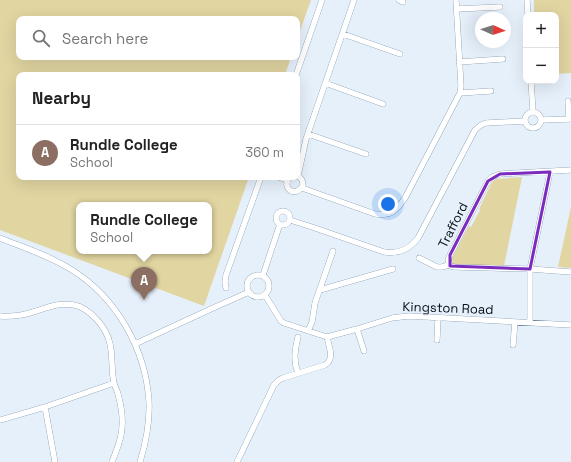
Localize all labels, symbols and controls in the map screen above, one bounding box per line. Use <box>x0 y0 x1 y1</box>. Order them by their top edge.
north arrow <box>475 12 511 48</box>
map controls <box>523 12 559 84</box>
button: + <box>523 12 559 48</box>
search box <box>16 16 300 60</box>
icon: search <box>30 27 52 49</box>
text: Search here <box>62 29 148 48</box>
button: − <box>523 48 559 84</box>
text: Nearby <box>32 87 91 109</box>
text: Rundle College <box>70 135 178 154</box>
text: A <box>41 144 49 161</box>
text: 360 m <box>245 144 284 161</box>
text: School <box>70 154 113 171</box>
your location <box>378 194 398 214</box>
street label: Trafford <box>434 199 472 251</box>
popup <box>76 202 212 254</box>
text: Rundle College <box>90 210 198 229</box>
text: School <box>90 229 133 246</box>
pin: A <box>131 267 157 300</box>
street label: Kingston Road <box>402 298 494 318</box>

